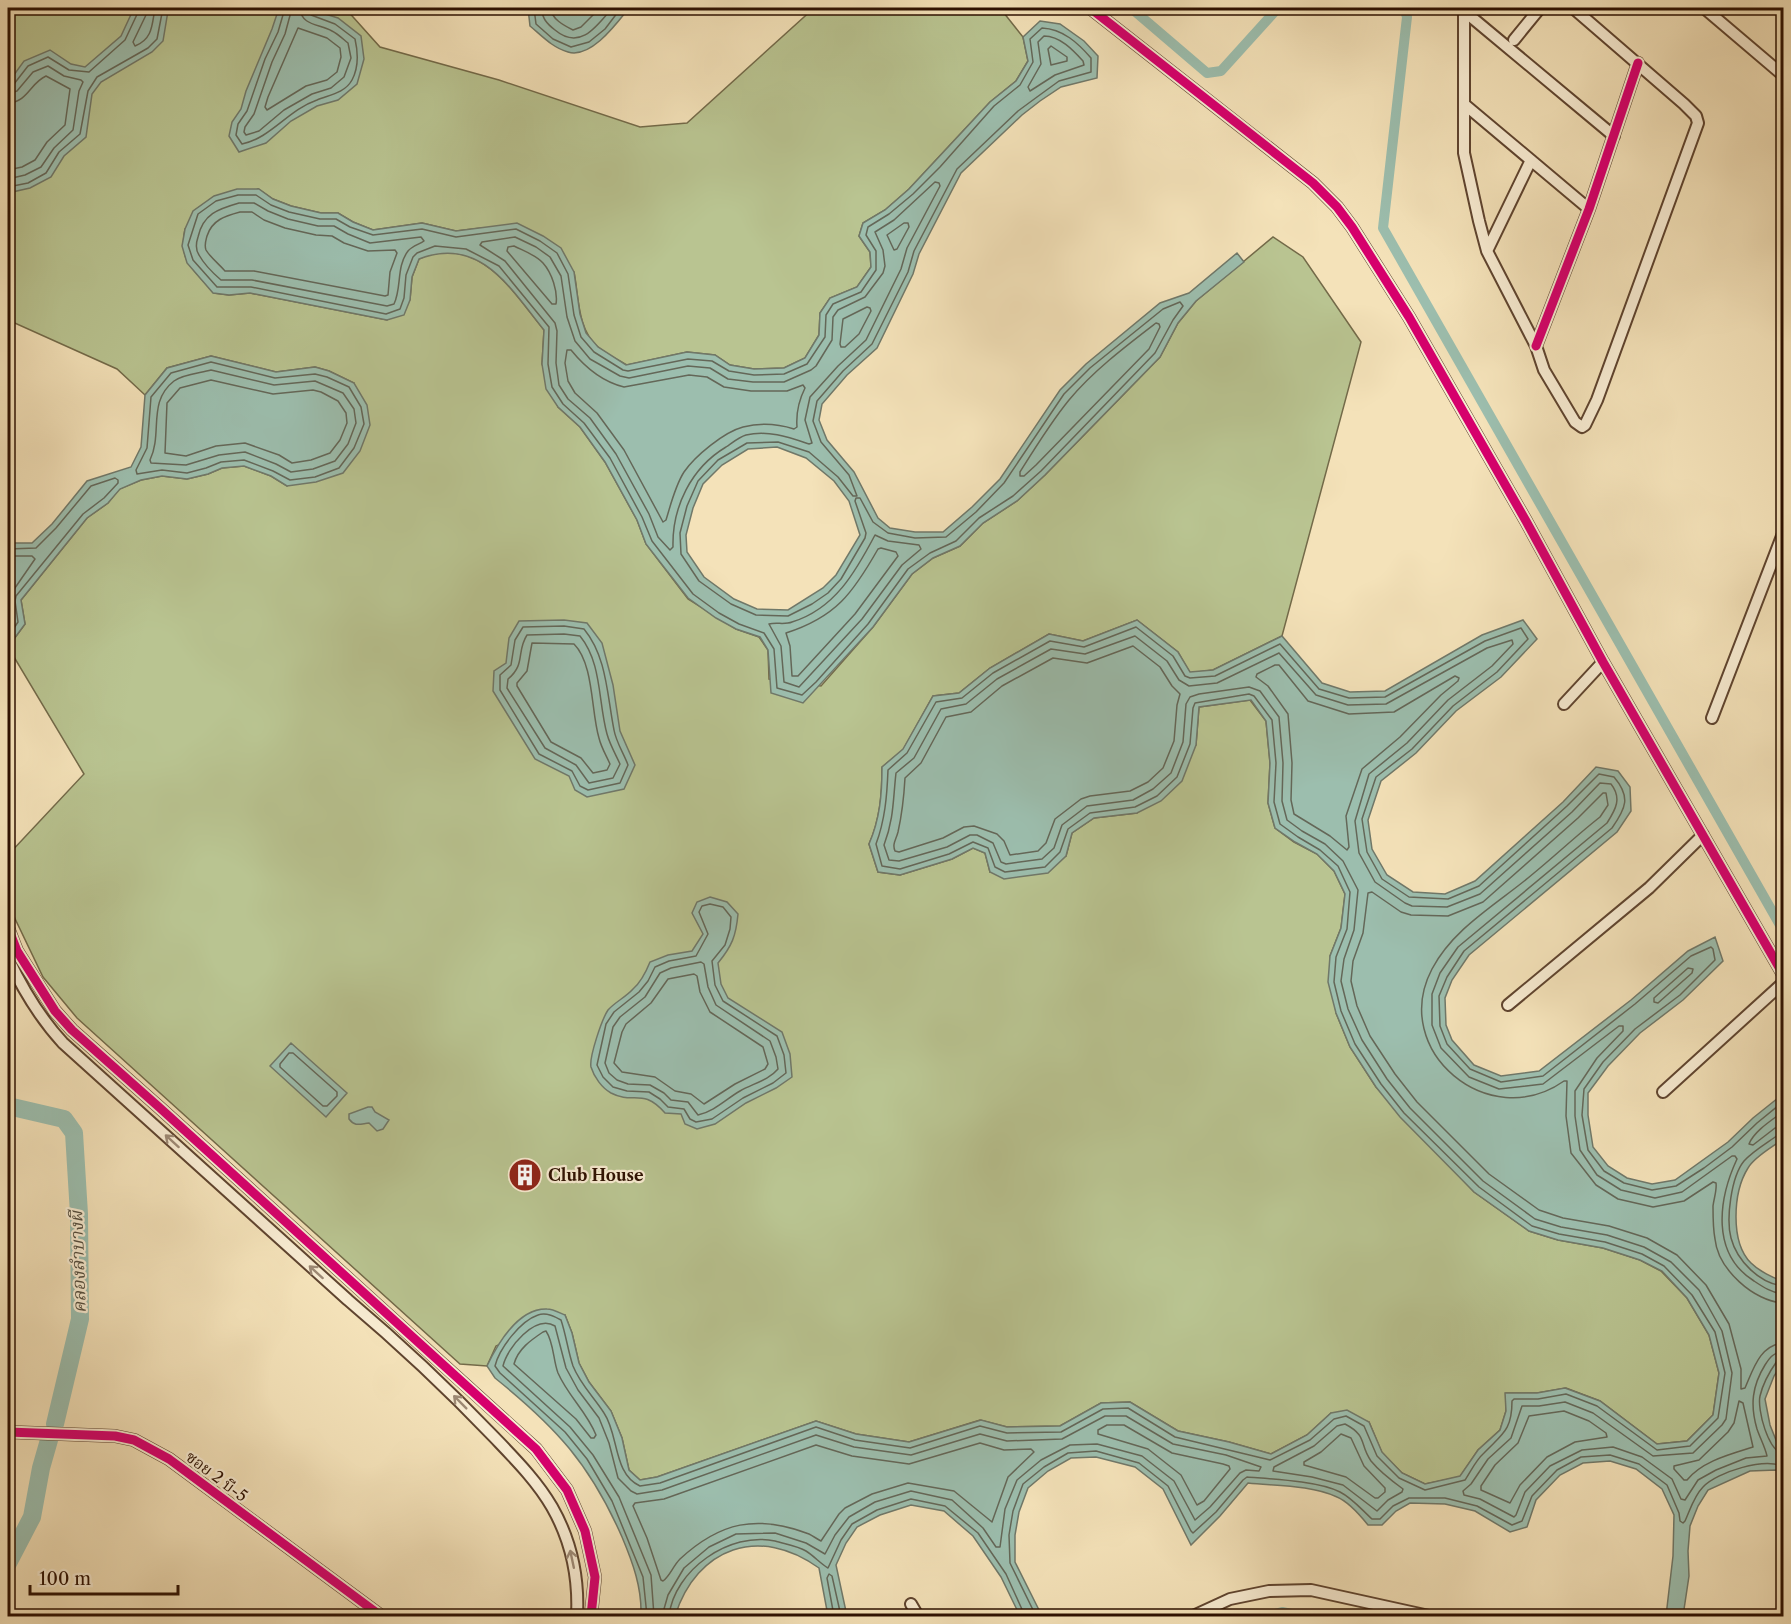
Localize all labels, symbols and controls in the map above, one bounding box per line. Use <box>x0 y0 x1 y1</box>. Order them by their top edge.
one-way arrow <box>164 1134 179 1148</box>
building icon: Club House <box>507 1157 543 1193</box>
place label: Club House <box>548 1165 644 1185</box>
water label: คลองลำบางผี <box>65 1209 91 1313</box>
one-way arrow <box>309 1265 324 1279</box>
one-way arrow <box>453 1395 468 1410</box>
street label: ซอย 2 บี-5 <box>182 1446 252 1506</box>
one-way arrow <box>566 1549 577 1569</box>
scale bar <box>30 1558 178 1596</box>
text: 100 m <box>39 1568 91 1590</box>

